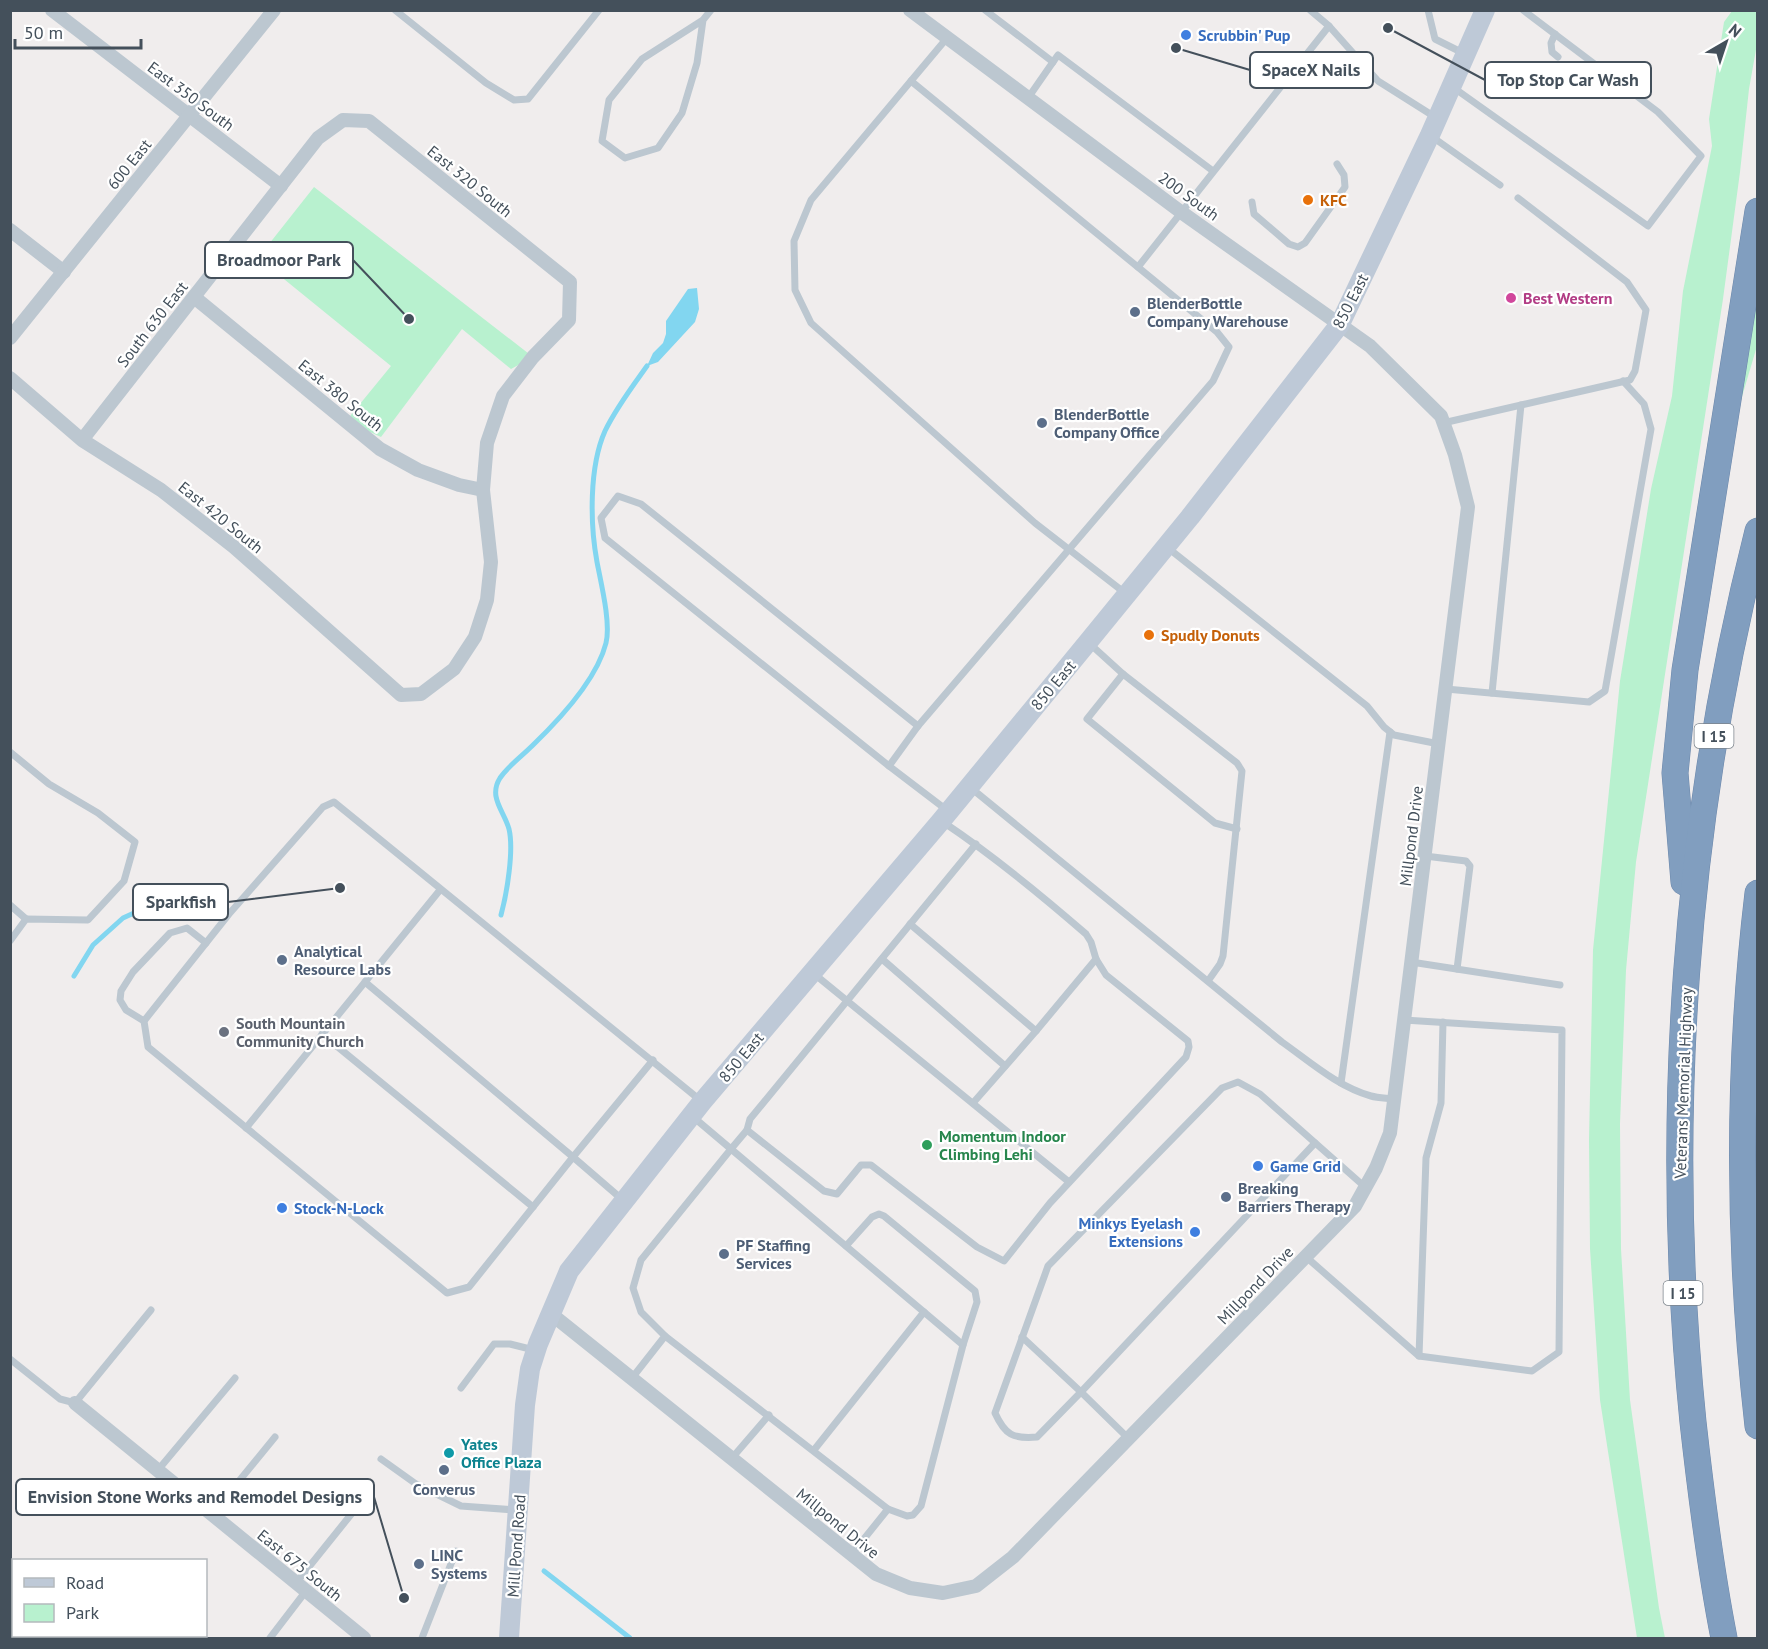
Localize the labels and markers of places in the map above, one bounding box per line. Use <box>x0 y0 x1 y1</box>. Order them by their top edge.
place label: Scrubbin' Pup <box>1198 25 1291 45</box>
marker: Scrubbin' Pup <box>1179 28 1193 42</box>
callout: SpaceX Nails <box>1250 52 1373 88</box>
callout: Top Stop Car Wash <box>1485 62 1651 98</box>
place label: KFC <box>1320 190 1347 210</box>
marker: KFC <box>1301 193 1315 207</box>
callout: Broadmoor Park <box>205 242 353 278</box>
place label: Best Western <box>1523 288 1612 308</box>
marker: Best Western <box>1504 291 1518 305</box>
place label: BlenderBottle Company Warehouse <box>1147 293 1288 331</box>
marker: BlenderBottle Company Warehouse <box>1128 305 1142 319</box>
place label: BlenderBottle Company Office <box>1054 404 1160 442</box>
marker: BlenderBottle Company Office <box>1035 416 1049 430</box>
place label: Spudly Donuts <box>1161 625 1260 645</box>
marker: Spudly Donuts <box>1142 628 1156 642</box>
callout: Sparkfish <box>133 884 228 920</box>
place label: Analytical Resource Labs <box>294 941 391 979</box>
marker: Analytical Resource Labs <box>275 953 289 967</box>
place label: South Mountain Community Church <box>236 1013 364 1051</box>
marker: South Mountain Community Church <box>217 1025 231 1039</box>
place label: Momentum Indoor Climbing Lehi <box>939 1126 1066 1164</box>
marker: Momentum Indoor Climbing Lehi <box>920 1138 934 1152</box>
place label: Game Grid <box>1270 1156 1341 1176</box>
marker: Game Grid <box>1251 1159 1265 1173</box>
place label: Breaking Barriers Therapy <box>1238 1178 1351 1216</box>
marker: Breaking Barriers Therapy <box>1219 1190 1233 1204</box>
place label: Stock-N-Lock <box>294 1198 384 1218</box>
marker: Stock-N-Lock <box>275 1201 289 1215</box>
place label: Minkys Eyelash Extensions <box>1079 1213 1183 1251</box>
marker: Minkys Eyelash Extensions <box>1188 1225 1202 1239</box>
place label: PF Staffing Services <box>736 1235 811 1273</box>
marker: PF Staffing Services <box>717 1247 731 1261</box>
place label: Yates Office Plaza <box>460 1434 542 1472</box>
marker: Yates Office Plaza <box>442 1446 456 1460</box>
marker: Converus <box>437 1463 451 1477</box>
callout: Envision Stone Works and Remodel Designs <box>16 1479 374 1515</box>
place label: Converus <box>413 1479 475 1499</box>
place label: LINC Systems <box>431 1545 487 1583</box>
marker: LINC Systems <box>412 1557 426 1571</box>

